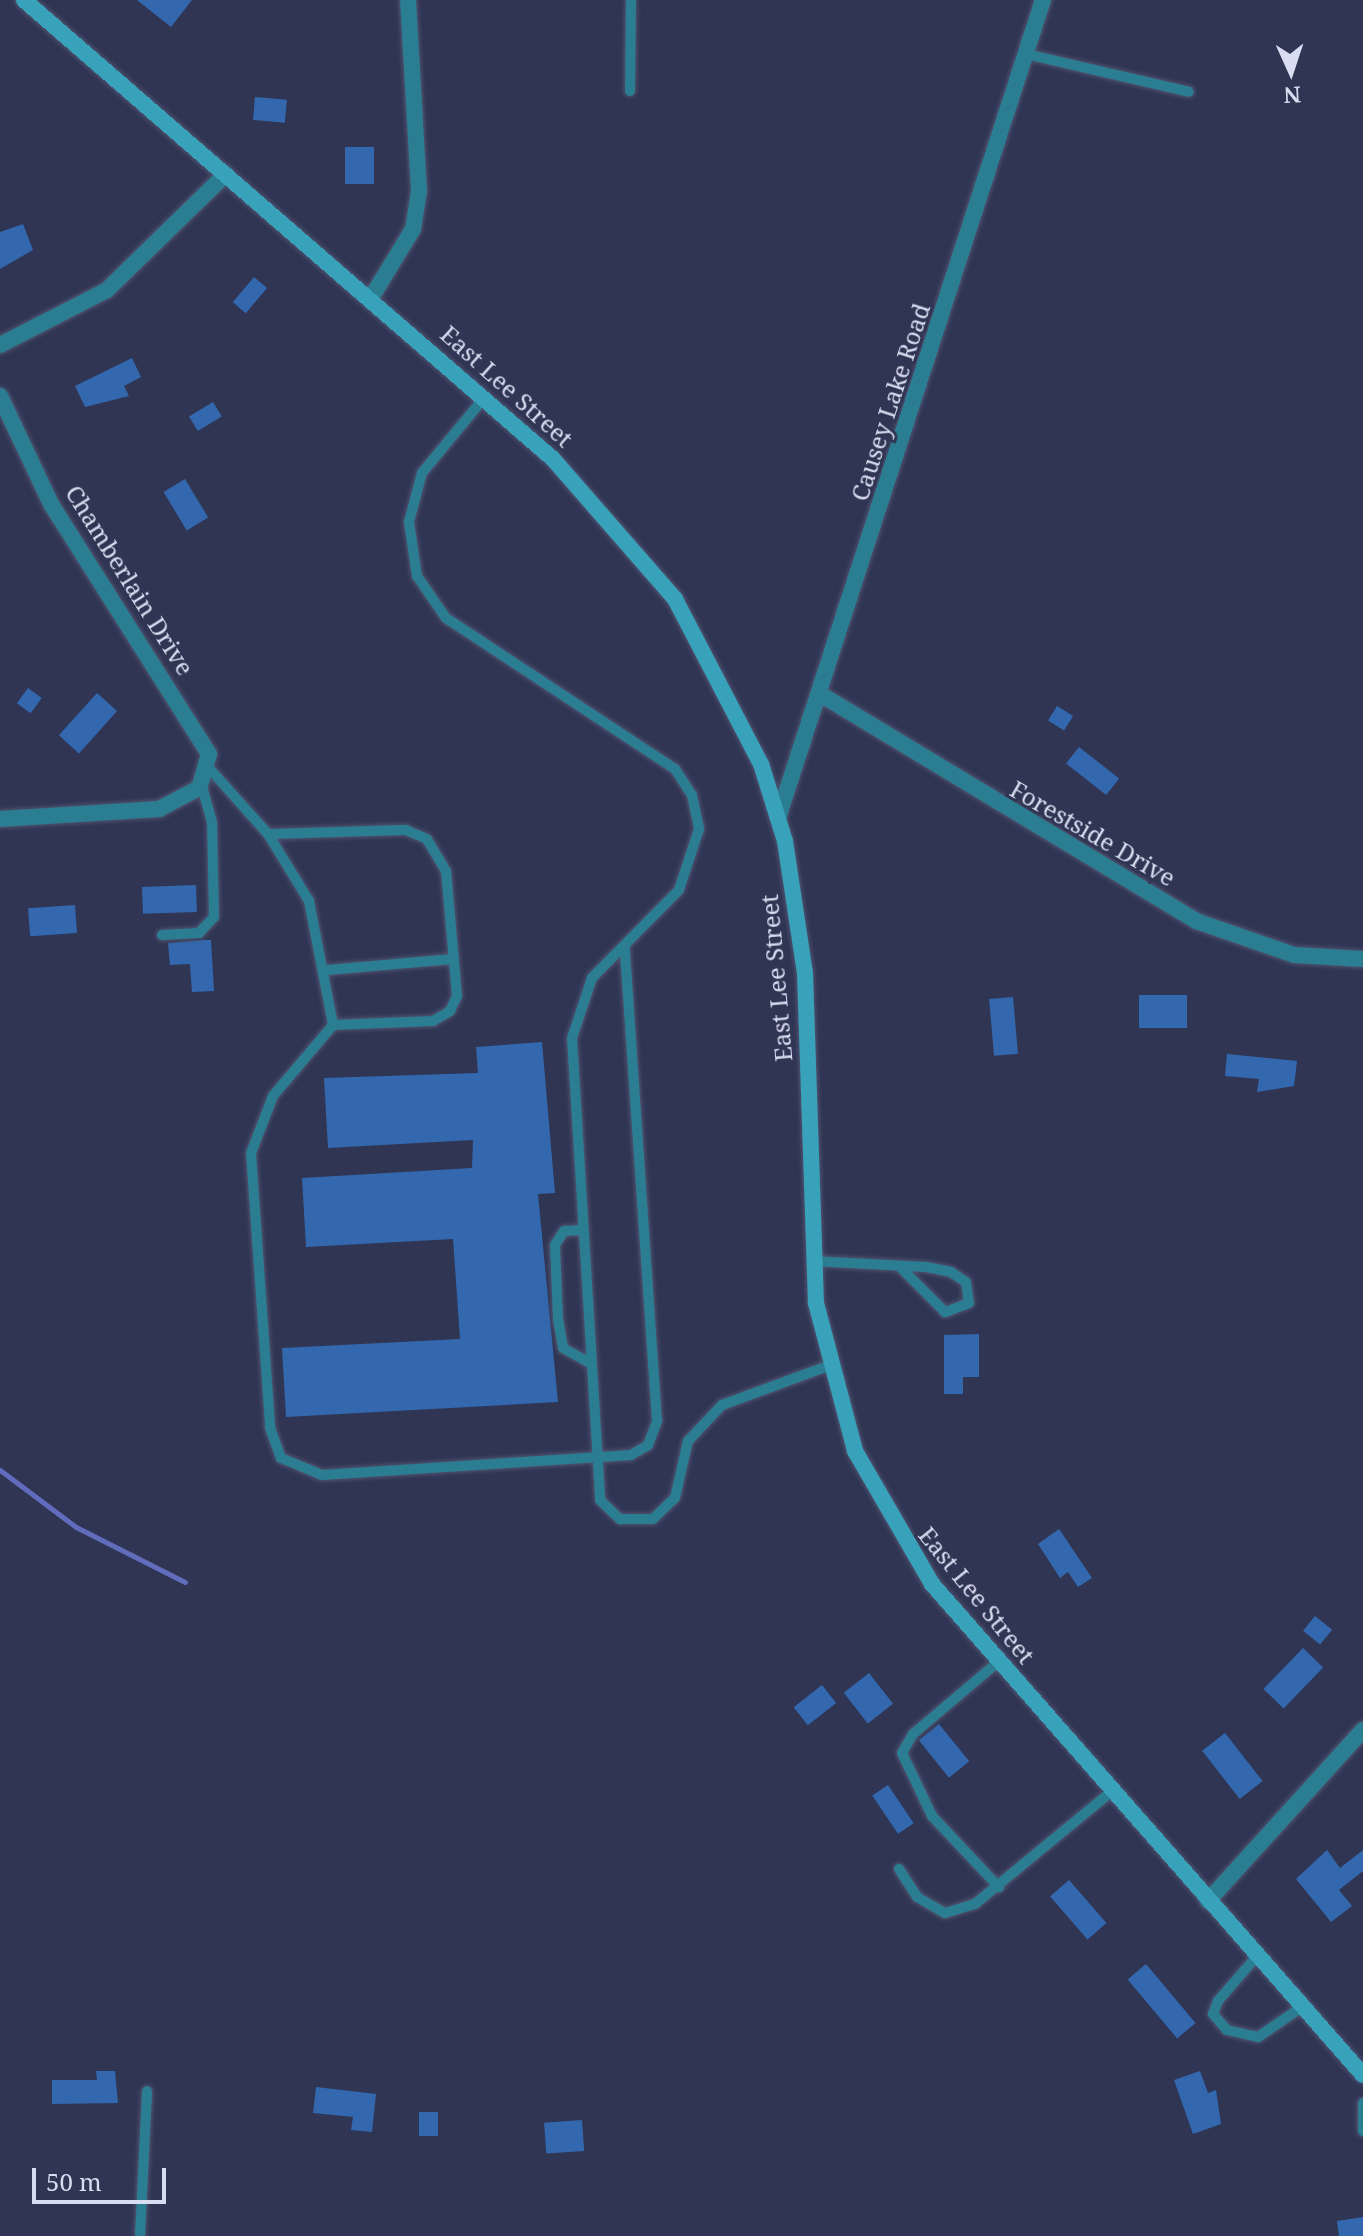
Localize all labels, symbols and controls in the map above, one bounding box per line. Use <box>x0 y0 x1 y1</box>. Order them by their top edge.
north arrow <box>1251 32 1331 112</box>
text: N <box>1283 81 1302 111</box>
street label: Causey Lake Road <box>844 300 936 504</box>
street label: East Lee Street <box>435 319 579 453</box>
street label: Chamberlain Drive <box>60 480 200 680</box>
street label: Forestside Drive <box>1005 774 1181 892</box>
street label: East Lee Street <box>754 893 798 1063</box>
street label: East Lee Street <box>913 1521 1041 1669</box>
scale bar <box>36 2152 170 2202</box>
text: 50 m <box>46 2165 102 2198</box>

